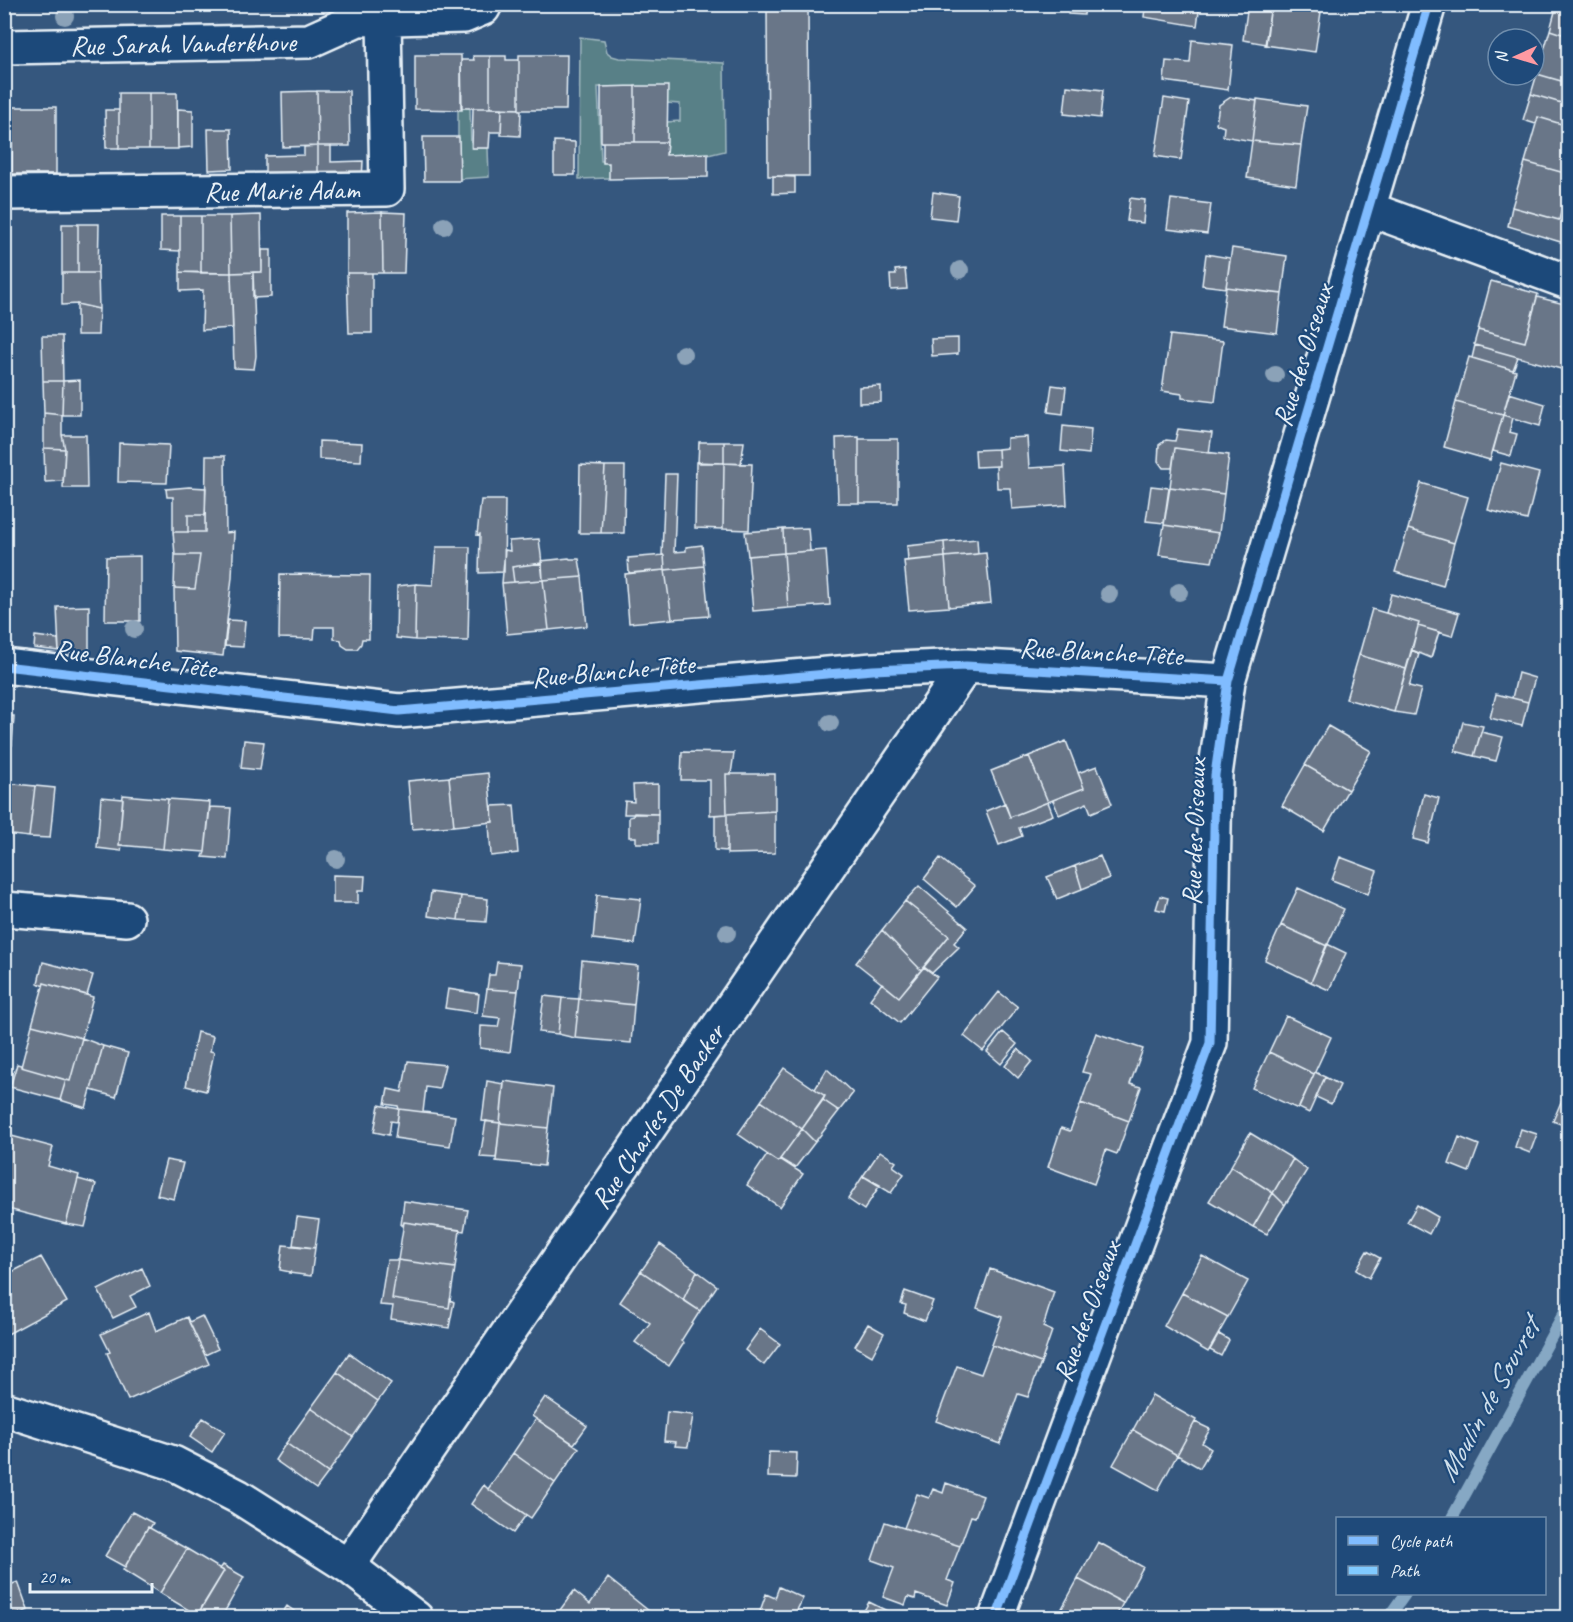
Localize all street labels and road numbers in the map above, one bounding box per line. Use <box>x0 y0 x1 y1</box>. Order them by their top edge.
street label: Rue Sarah Vanderkhove <box>70 24 298 63</box>
street label: Rue Marie Adam <box>204 172 361 209</box>
street label: Rue des Oiseaux <box>1264 277 1341 431</box>
street label: Rue Blanche Tête <box>1019 630 1185 673</box>
street label: Rue Blanche Tête <box>52 631 220 686</box>
street label: Rue Blanche Tête <box>530 646 698 695</box>
street label: Rue des Oiseaux <box>1173 756 1214 906</box>
street label: Rue Charles De Backer <box>583 1015 733 1216</box>
street label: Rue des Oiseaux <box>1045 1234 1129 1386</box>

